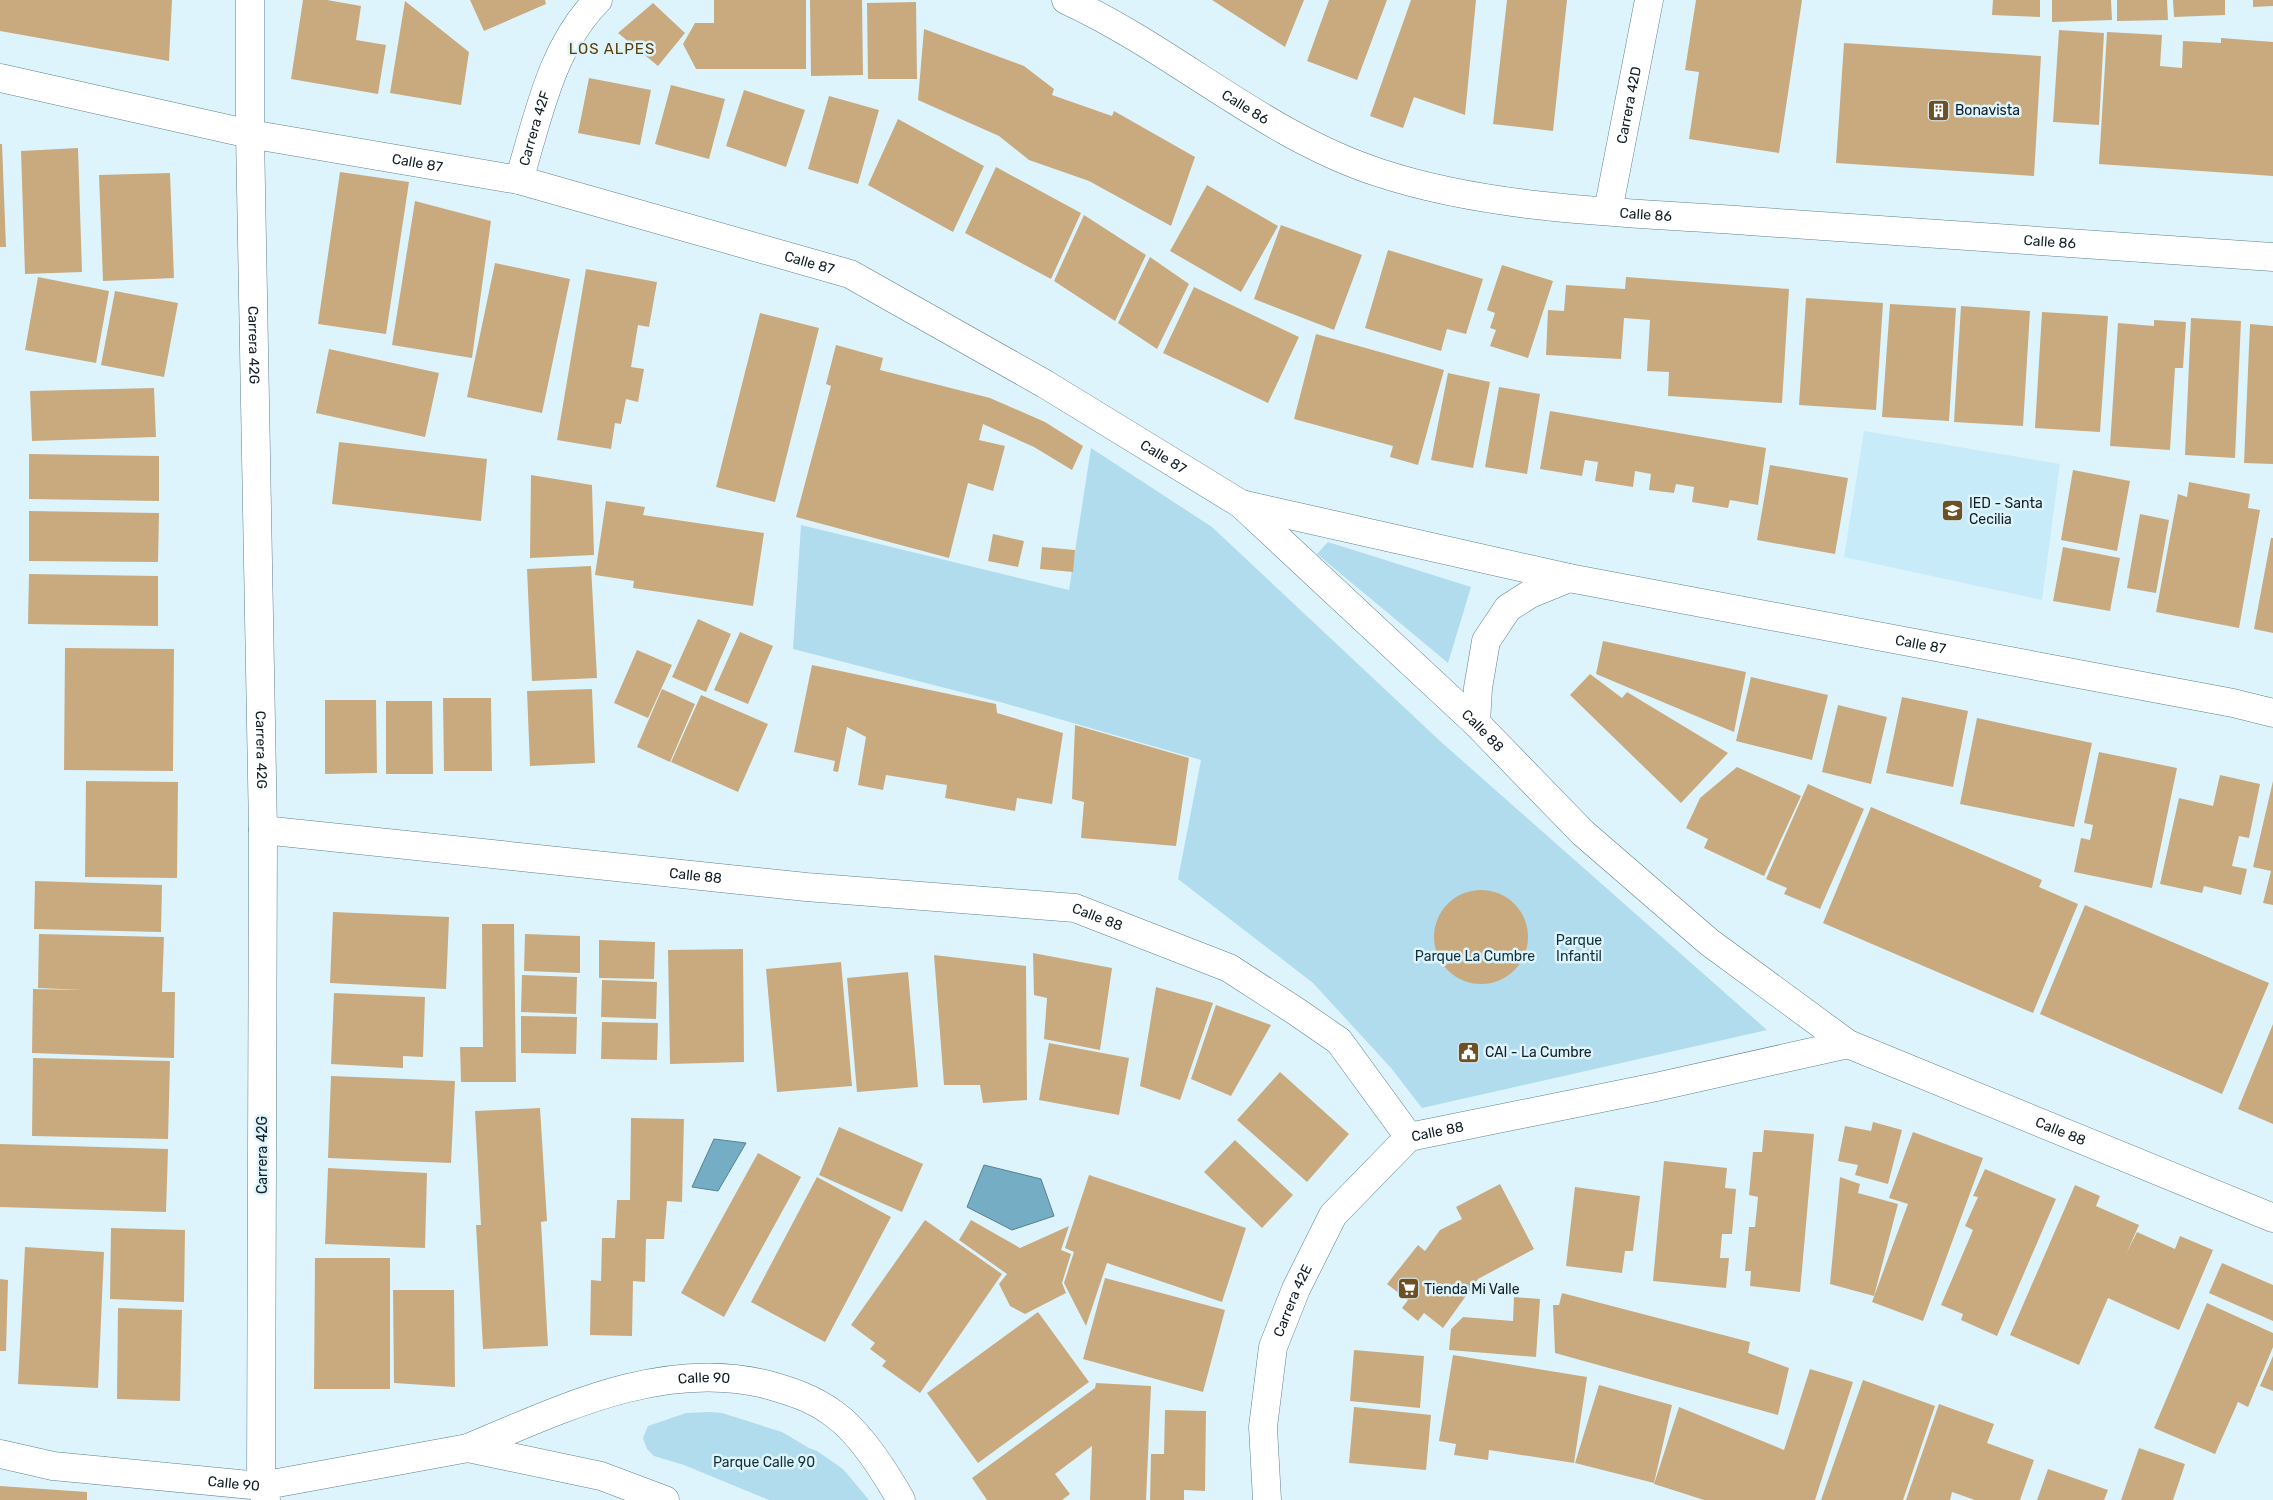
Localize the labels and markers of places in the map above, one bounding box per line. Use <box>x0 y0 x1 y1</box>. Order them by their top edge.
building icon: Bonavista <box>1927 98 1951 122</box>
place label: Bonavista <box>1955 102 2020 119</box>
place label: IED - Santa Cecilia <box>1969 495 2043 528</box>
school or university icon: IED - Santa Cecilia <box>1941 499 1965 523</box>
public building icon: CAI - La Cumbre <box>1457 1040 1481 1064</box>
place label: CAI - La Cumbre <box>1485 1044 1592 1061</box>
supermarket icon: Tienda Mi Valle <box>1396 1277 1420 1301</box>
place label: Tienda Mi Valle <box>1424 1281 1520 1298</box>

